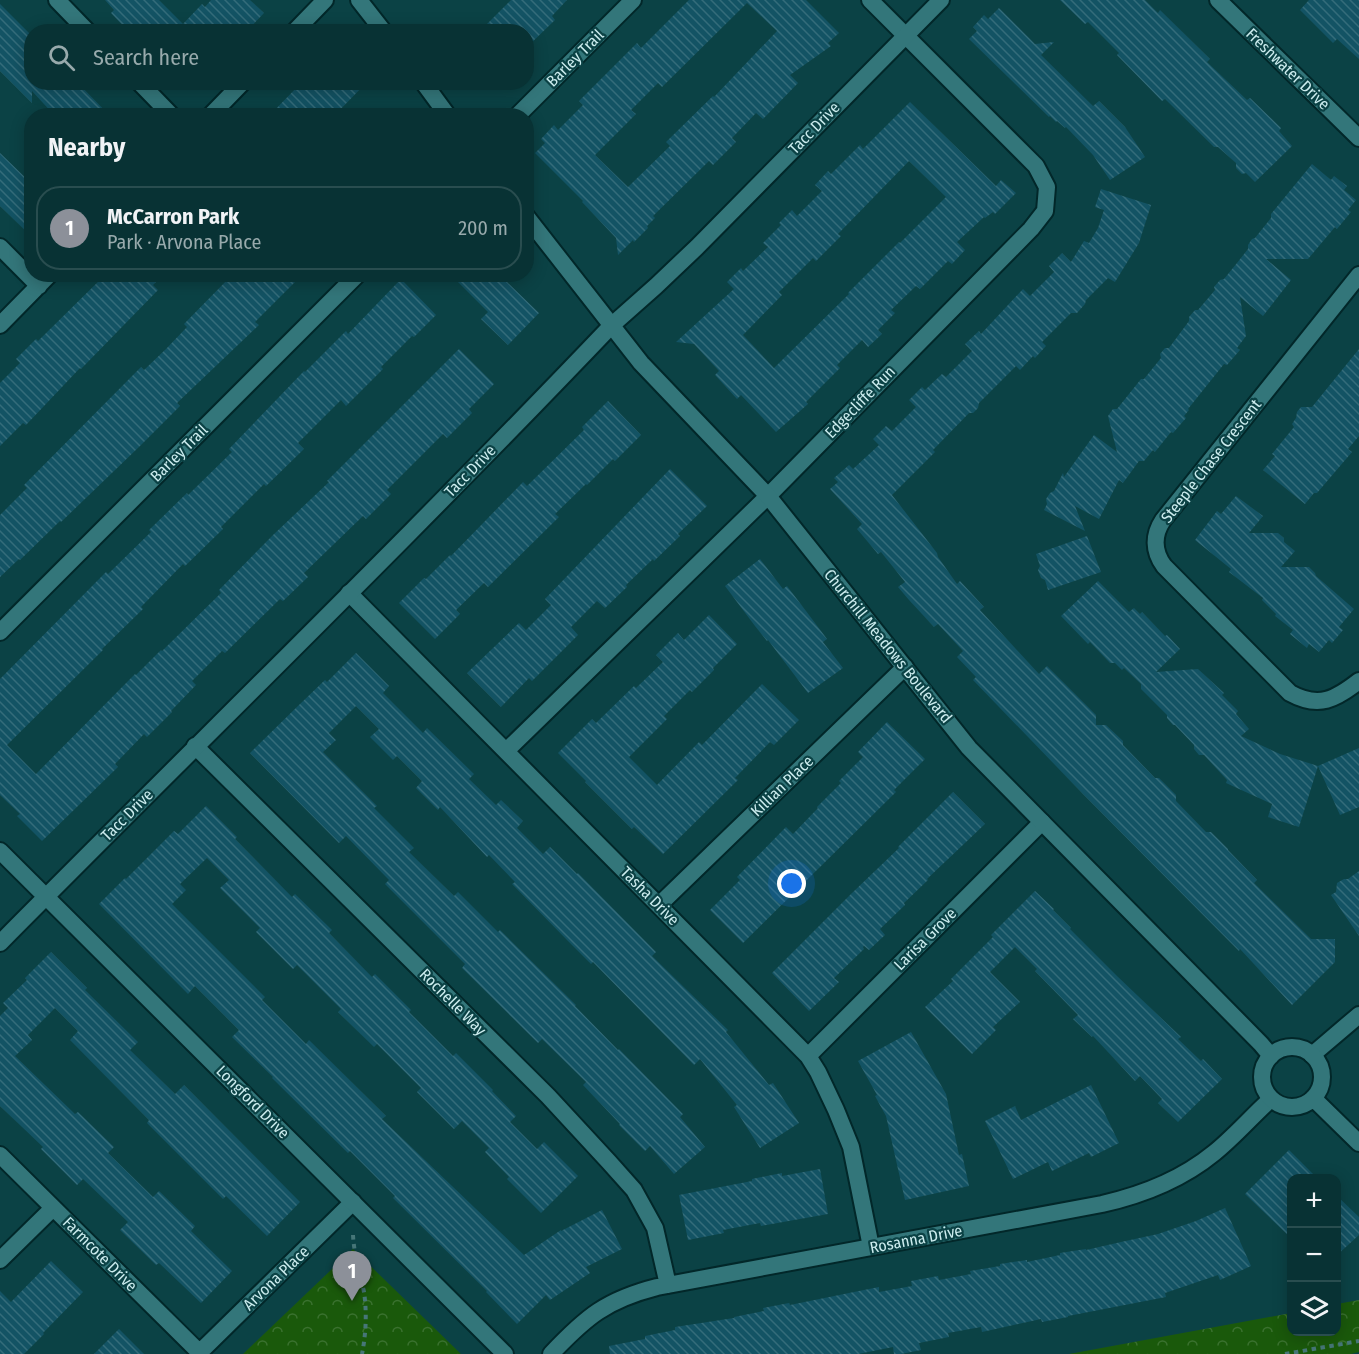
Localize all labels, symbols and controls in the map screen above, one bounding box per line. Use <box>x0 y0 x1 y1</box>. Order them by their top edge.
search box <box>24 24 534 90</box>
street label: Freshwater Drive <box>1242 24 1334 114</box>
street label: Barley Trail <box>542 25 608 91</box>
icon: search <box>45 41 78 74</box>
text: Search here <box>93 44 199 71</box>
street label: Tacc Drive <box>784 98 844 158</box>
text: Nearby <box>48 132 125 163</box>
text: McCarron Park <box>107 203 239 230</box>
text: 1 <box>65 216 74 240</box>
text: 200 m <box>458 216 508 240</box>
text: Park · Arvona Place <box>107 230 261 254</box>
street label: Edgecliffe Run <box>821 362 899 442</box>
street label: Steeple Chase Crescent <box>1157 395 1266 527</box>
street label: Barley Trail <box>146 420 212 486</box>
street label: Tacc Drive <box>440 441 500 501</box>
street label: Churchill Meadows Boulevard <box>820 565 956 727</box>
street label: Killian Place <box>747 751 817 821</box>
street label: Tacc Drive <box>97 785 157 845</box>
street label: Tasha Drive <box>617 863 683 929</box>
your location <box>777 869 806 898</box>
street label: Larisa Grove <box>890 904 960 974</box>
street label: Rochelle Way <box>416 965 491 1040</box>
street label: Longford Drive <box>212 1061 294 1143</box>
map controls <box>1287 1174 1341 1336</box>
button: + <box>1287 1174 1341 1228</box>
street label: Farmcote Drive <box>59 1213 141 1295</box>
street label: Rosanna Drive <box>868 1221 964 1257</box>
button: − <box>1287 1228 1341 1282</box>
street label: Arvona Place <box>239 1242 313 1314</box>
pin: 1 <box>332 1252 372 1301</box>
button: layers <box>1287 1282 1341 1336</box>

